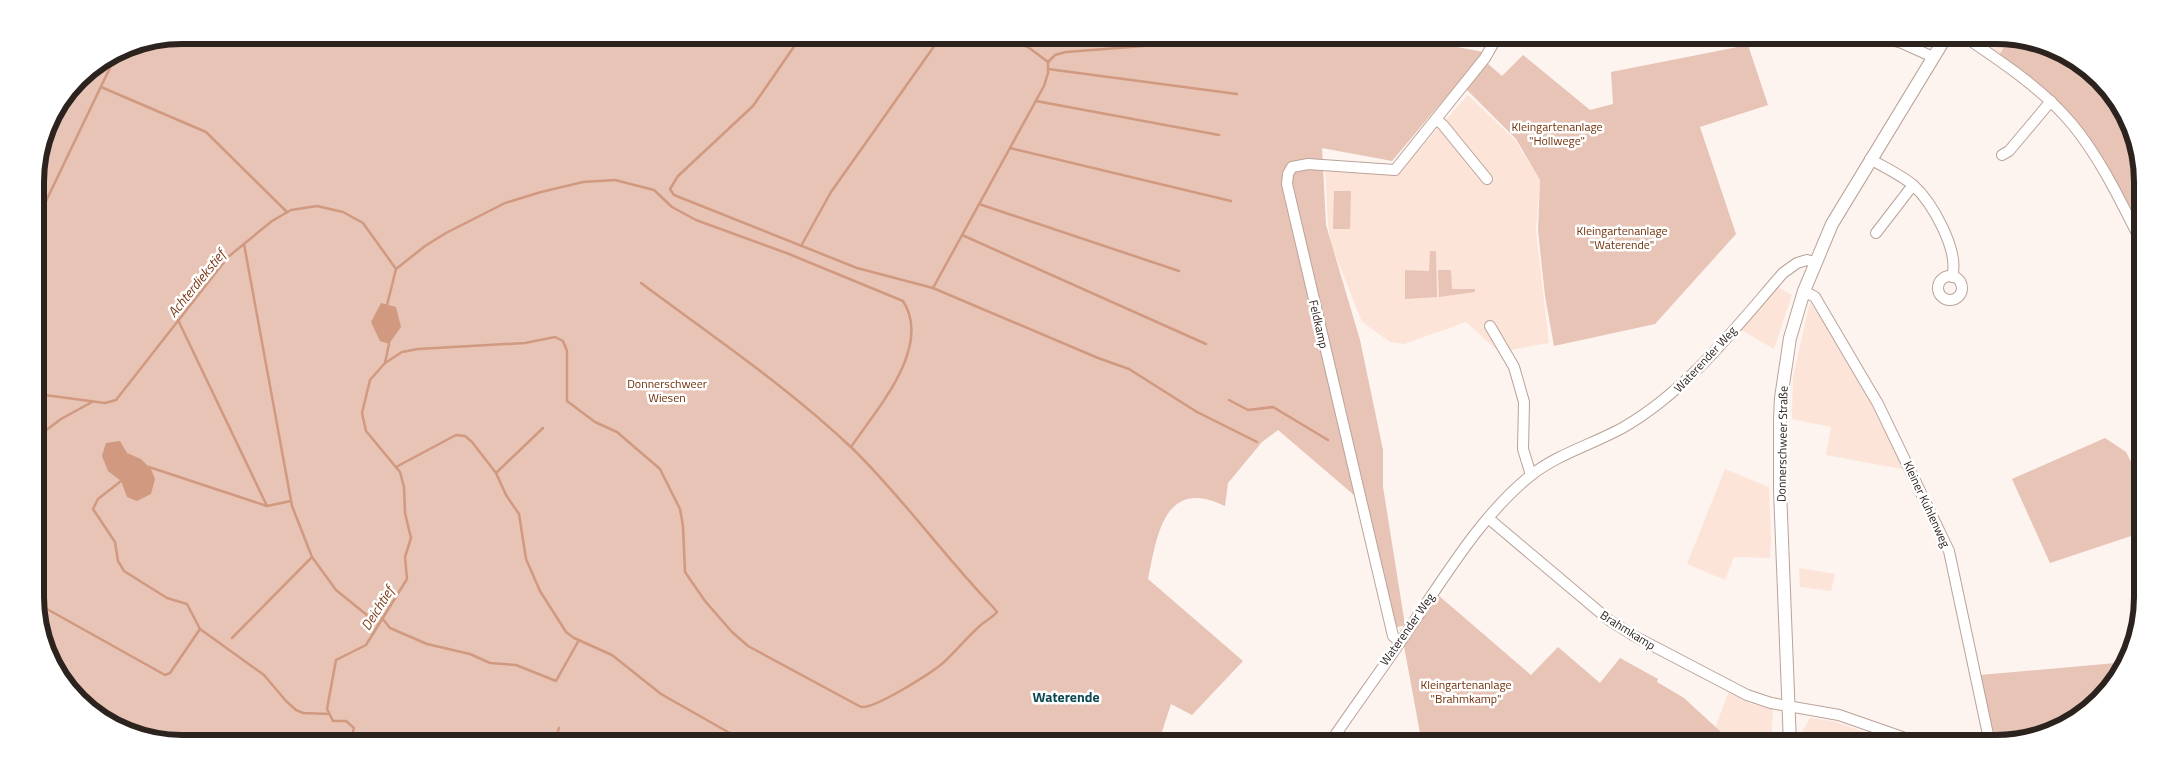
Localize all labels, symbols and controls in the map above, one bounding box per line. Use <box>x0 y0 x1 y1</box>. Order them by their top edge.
park label: Kleingartenanlage "Hollwege" <box>1511 117 1603 150</box>
park label: Kleingartenanlage "Waterende" <box>1576 221 1668 254</box>
water label: Achterdiekstief <box>162 242 232 322</box>
street label: Feldkamp <box>1304 298 1334 350</box>
street label: Waterender Weg <box>1669 321 1741 397</box>
park label: Donnerschweer Wiesen <box>627 374 707 407</box>
street label: Donnerschweer Straße <box>1771 386 1793 502</box>
street label: Kleiner Kuhlenweg <box>1899 458 1955 550</box>
water label: Deichtief <box>355 580 400 634</box>
street label: Waterender Weg <box>1375 589 1439 669</box>
street label: Brahmkamp <box>1597 605 1659 655</box>
park label: Kleingartenanlage "Brahmkamp" <box>1420 675 1512 708</box>
district label: Waterende <box>1032 686 1100 707</box>

